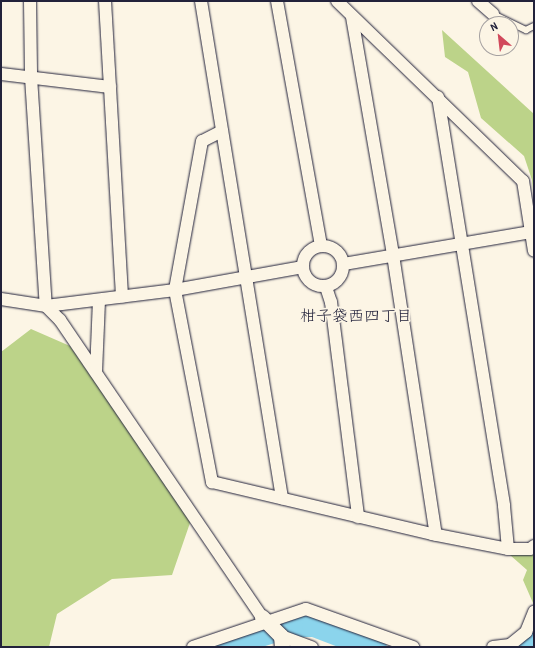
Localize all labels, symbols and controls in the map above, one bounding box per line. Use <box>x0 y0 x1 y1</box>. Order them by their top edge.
north arrow <box>479 16 519 56</box>
text: N <box>488 19 500 34</box>
district label: 柑子袋西四丁目 <box>300 305 412 325</box>

